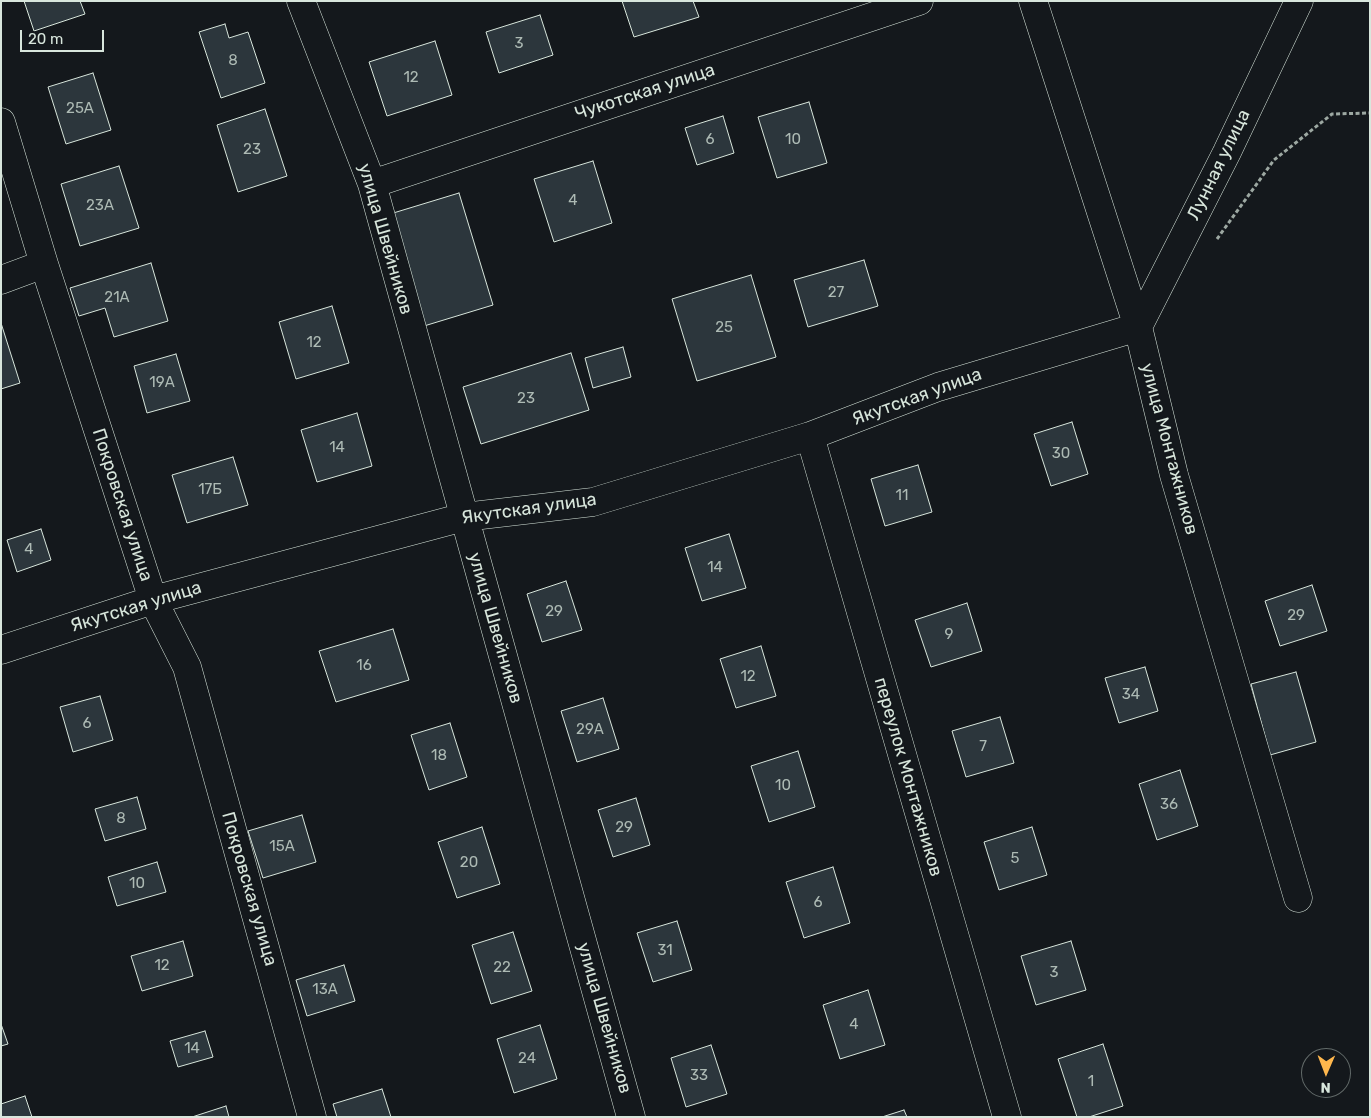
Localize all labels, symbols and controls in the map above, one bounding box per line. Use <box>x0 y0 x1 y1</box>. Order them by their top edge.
scale bar <box>22 20 106 52</box>
text: 20 m <box>28 30 63 48</box>
house number: 3 <box>514 35 524 53</box>
house number: 8 <box>228 52 238 70</box>
street label: Чукотская улица <box>572 59 718 125</box>
house number: 12 <box>403 69 419 87</box>
house number: 25А <box>66 100 94 118</box>
street label: Лунная улица <box>1183 106 1255 224</box>
house number: 6 <box>705 131 715 149</box>
house number: 10 <box>785 131 801 149</box>
house number: 23 <box>243 141 261 159</box>
street label: улица Швейников <box>353 161 417 317</box>
house number: 4 <box>568 192 578 210</box>
house number: 23А <box>86 197 114 215</box>
house number: 27 <box>828 284 844 302</box>
house number: 21А <box>104 289 130 307</box>
house number: 25 <box>715 319 733 337</box>
house number: 12 <box>306 334 322 352</box>
street label: улица Монтажников <box>1136 361 1202 537</box>
street label: Якутская улица <box>849 364 985 430</box>
house number: 19А <box>149 374 175 392</box>
house number: 23 <box>517 390 535 408</box>
street label: Покровская улица <box>87 426 157 584</box>
house number: 14 <box>329 439 345 457</box>
house number: 30 <box>1052 445 1070 463</box>
house number: 17Б <box>198 481 222 499</box>
house number: 11 <box>896 487 908 505</box>
street label: Якутская улица <box>460 489 598 529</box>
house number: 4 <box>24 541 34 559</box>
street label: улица Швейников <box>463 550 527 706</box>
house number: 14 <box>707 559 723 577</box>
street label: Якутская улица <box>68 577 204 637</box>
house number: 29 <box>545 603 563 621</box>
house number: 29 <box>1287 607 1305 625</box>
house number: 9 <box>945 626 953 644</box>
house number: 16 <box>356 657 372 675</box>
house number: 12 <box>740 668 756 686</box>
street label: переулок Монтажников <box>869 675 947 879</box>
house number: 34 <box>1122 686 1140 704</box>
house number: 6 <box>82 715 92 733</box>
house number: 29А <box>576 721 604 739</box>
house number: 7 <box>979 738 987 756</box>
house number: 18 <box>431 747 447 765</box>
house number: 10 <box>775 777 791 795</box>
house number: 36 <box>1160 796 1178 814</box>
street label: Покровская улица <box>217 809 281 969</box>
house number: 8 <box>116 810 126 828</box>
house number: 29 <box>615 819 633 837</box>
house number: 15А <box>269 838 295 856</box>
house number: 5 <box>1011 850 1019 868</box>
house number: 20 <box>460 854 478 872</box>
house number: 10 <box>129 875 145 893</box>
house number: 6 <box>813 894 823 912</box>
street label: улица Швейников <box>572 940 636 1096</box>
house number: 31 <box>657 942 673 960</box>
house number: 12 <box>154 957 170 975</box>
house number: 22 <box>493 959 511 977</box>
house number: 3 <box>1049 964 1059 982</box>
house number: 13А <box>312 981 338 999</box>
house number: 4 <box>849 1016 859 1034</box>
house number: 14 <box>184 1040 200 1058</box>
north arrow <box>1301 1048 1351 1098</box>
house number: 24 <box>518 1050 536 1068</box>
house number: 33 <box>690 1067 708 1085</box>
house number: 1 <box>1088 1073 1094 1091</box>
text: N <box>1321 1079 1331 1096</box>

